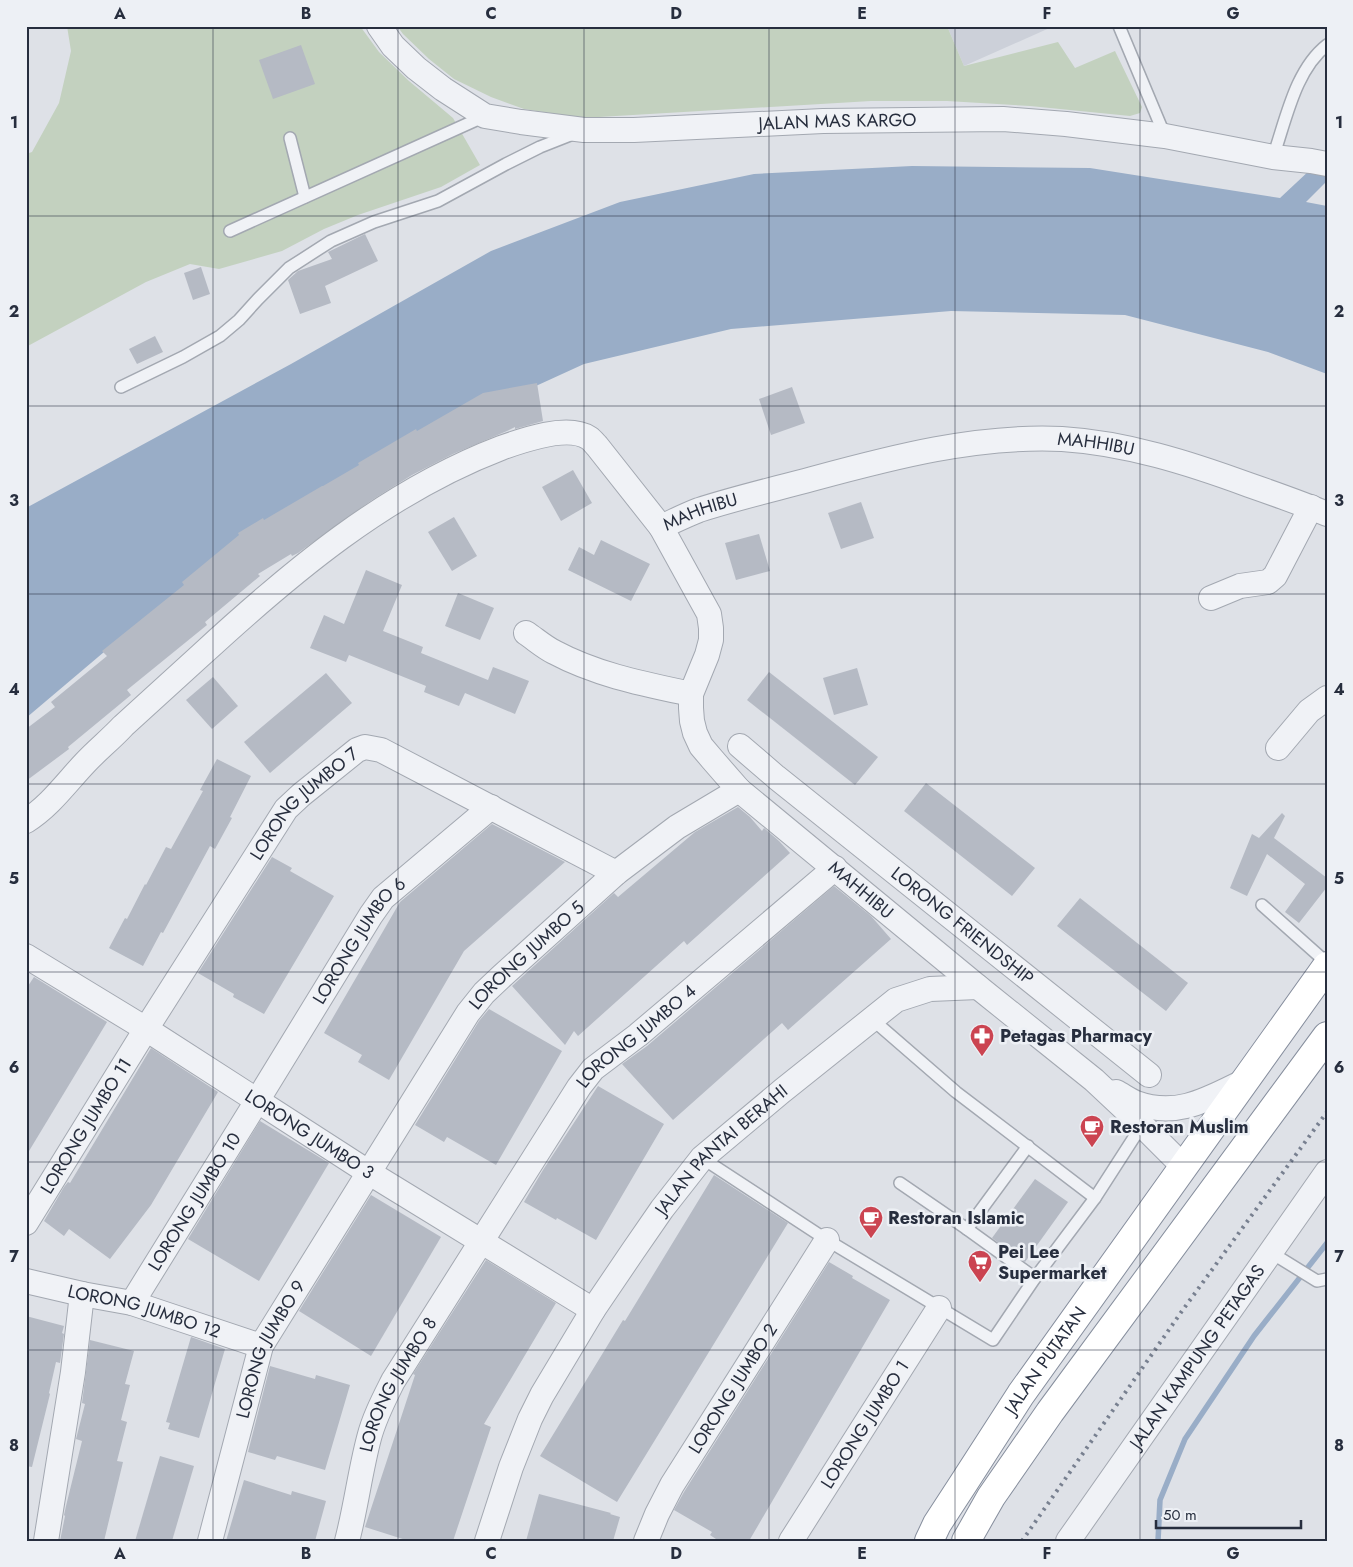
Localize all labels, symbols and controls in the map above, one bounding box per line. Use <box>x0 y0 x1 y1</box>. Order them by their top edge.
text: A <box>113 2 126 25</box>
text: B <box>301 2 311 25</box>
text: C <box>485 2 497 25</box>
text: D <box>670 2 682 25</box>
text: E <box>857 2 867 25</box>
text: F <box>1043 2 1051 25</box>
text: G <box>1226 2 1240 25</box>
street label: JALAN MAS KARGO <box>756 107 917 137</box>
text: 1 <box>10 111 18 134</box>
text: 1 <box>1335 111 1343 134</box>
text: 2 <box>9 300 19 323</box>
text: 2 <box>1334 300 1344 323</box>
street label: MAHHIBU <box>1056 426 1137 462</box>
street label: MAHHIBU <box>659 486 741 537</box>
text: 3 <box>9 489 19 512</box>
text: 3 <box>1334 489 1344 512</box>
text: 4 <box>8 678 20 701</box>
text: 4 <box>1333 678 1345 701</box>
street label: LORONG JUMBO 7 <box>244 741 364 865</box>
street label: MAHHIBU <box>823 855 899 925</box>
street label: LORONG FRIENDSHIP <box>885 861 1039 991</box>
text: 5 <box>9 867 19 890</box>
text: 5 <box>1334 867 1344 890</box>
street label: LORONG JUMBO 6 <box>306 871 412 1009</box>
street label: LORONG JUMBO 5 <box>463 895 590 1015</box>
street label: LORONG JUMBO 4 <box>570 978 702 1093</box>
pharmacy icon: Petagas Pharmacy <box>969 1023 995 1057</box>
place label: Petagas Pharmacy <box>1000 1023 1153 1049</box>
street label: LORONG JUMBO 11 <box>34 1053 138 1199</box>
text: 6 <box>9 1056 19 1079</box>
text: 6 <box>1334 1056 1344 1079</box>
street label: JALAN PANTAI BERAHI <box>647 1078 793 1222</box>
street label: LORONG JUMBO 3 <box>240 1083 379 1186</box>
cafe icon: Restoran Muslim <box>1079 1114 1105 1148</box>
place label: Restoran Muslim <box>1110 1114 1249 1140</box>
street label: LORONG JUMBO 10 <box>142 1128 247 1276</box>
cafe icon: Restoran Islamic <box>858 1205 884 1239</box>
place label: Restoran Islamic <box>888 1205 1025 1231</box>
place label: Pei Lee Supermarket <box>998 1239 1107 1286</box>
text: 7 <box>9 1245 19 1268</box>
text: 7 <box>1334 1245 1344 1268</box>
supermarket icon: Pei Lee Supermarket <box>967 1249 993 1283</box>
street label: JALAN KAMPUNG PETAGAS <box>1122 1259 1271 1456</box>
street label: LORONG JUMBO 9 <box>230 1275 312 1421</box>
street label: LORONG JUMBO 12 <box>65 1278 224 1345</box>
street label: JALAN PUTATAN <box>997 1301 1093 1421</box>
street label: LORONG JUMBO 8 <box>353 1312 443 1455</box>
street label: LORONG JUMBO 2 <box>682 1318 784 1459</box>
street label: LORONG JUMBO 1 <box>814 1355 915 1494</box>
text: 8 <box>9 1434 19 1457</box>
text: 8 <box>1334 1434 1344 1457</box>
scale bar <box>1156 1497 1300 1529</box>
text: 50 m <box>1163 1504 1197 1526</box>
text: A <box>113 1542 126 1565</box>
text: B <box>301 1542 311 1565</box>
text: C <box>485 1542 497 1565</box>
text: D <box>670 1542 682 1565</box>
text: E <box>857 1542 867 1565</box>
text: F <box>1043 1542 1051 1565</box>
text: G <box>1226 1542 1240 1565</box>

